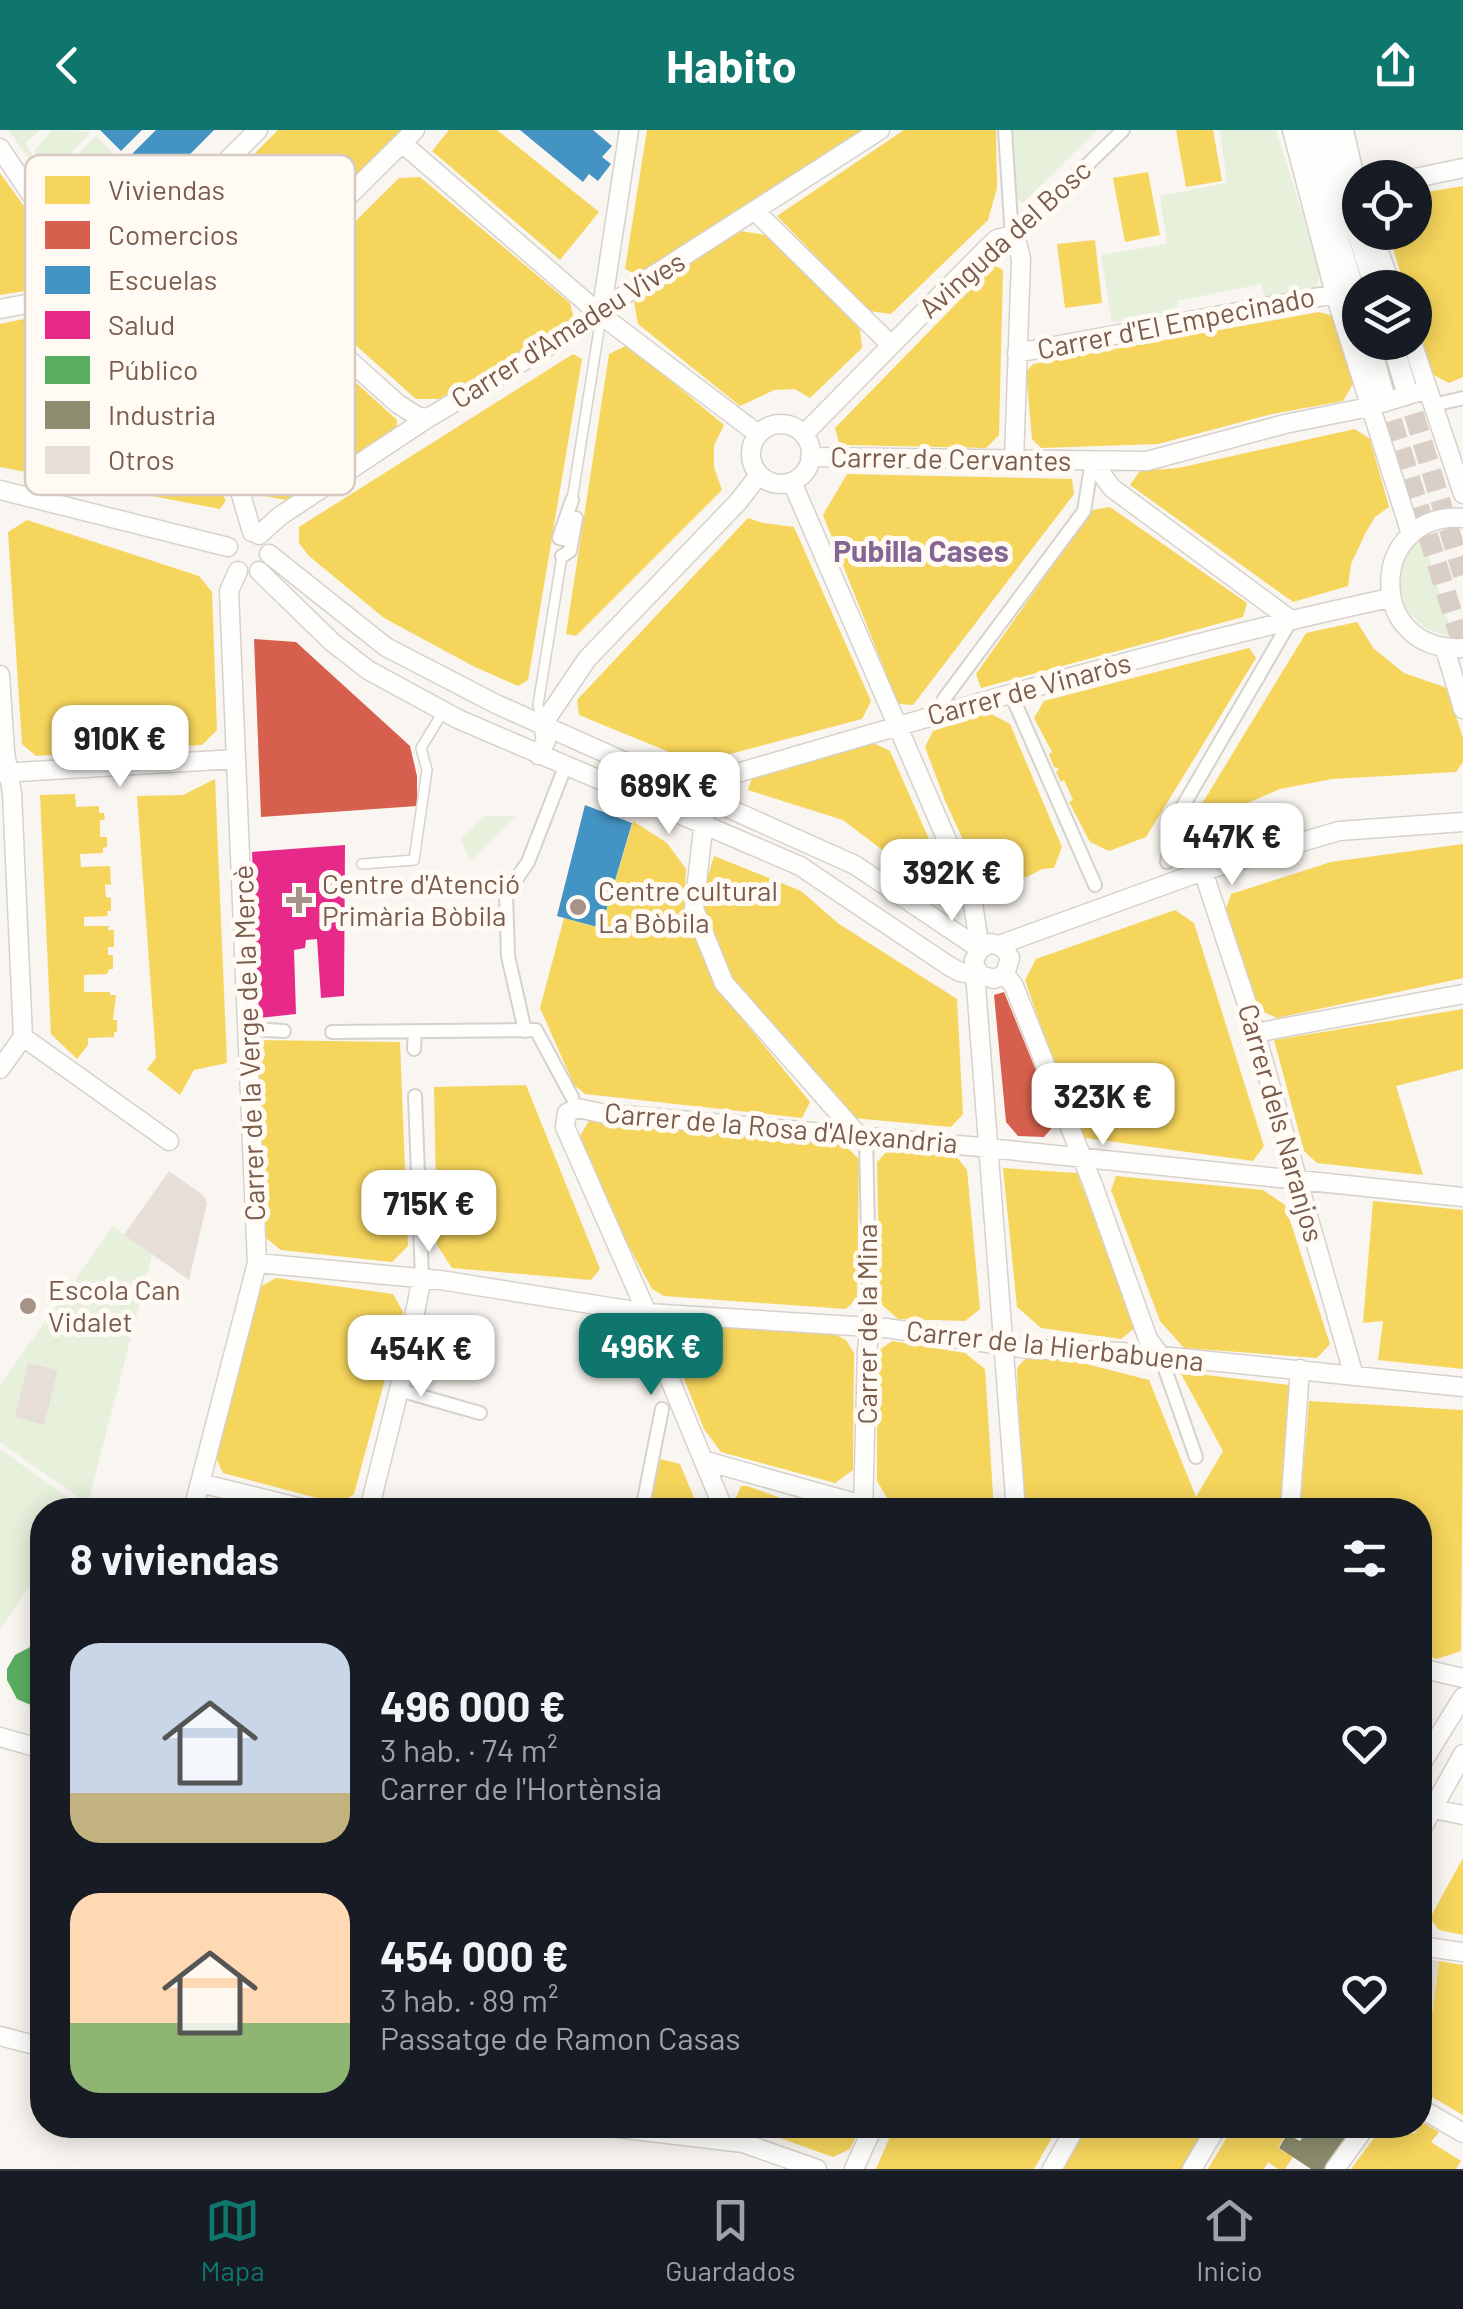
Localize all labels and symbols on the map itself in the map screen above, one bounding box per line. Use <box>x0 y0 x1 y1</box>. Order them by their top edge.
street label: Avinguda del Bosc <box>911 152 1097 325</box>
legend <box>25 155 355 495</box>
text: Viviendas <box>108 172 225 206</box>
text: Comercios <box>108 217 239 251</box>
street label: Carrer d'Amadeu Vives <box>444 243 691 415</box>
text: Escuelas <box>108 262 217 296</box>
street label: Carrer d'El Empecinado <box>1034 278 1317 366</box>
text: Salud <box>108 307 175 341</box>
text: Público <box>108 352 198 386</box>
text: Industria <box>108 397 216 431</box>
street label: Carrer de Cervantes <box>830 439 1072 477</box>
text: Otros <box>108 442 174 476</box>
district label: Pubilla Cases <box>833 532 1009 568</box>
street label: Carrer de Vinaròs <box>923 645 1134 732</box>
pin: 910K € <box>39 705 201 790</box>
pin: 689K € <box>588 752 750 837</box>
pin: 447K € <box>1151 803 1313 888</box>
pin: 392K € <box>871 839 1033 924</box>
street label: Carrer de la Verge de la Mercè <box>225 864 271 1222</box>
place label: Centre d'Atenció Primària Bòbila <box>322 866 520 932</box>
place label: Centre cultural La Bòbila <box>598 873 778 939</box>
marker: Centre d'Atenció Primària Bòbila <box>286 887 312 913</box>
marker: Centre cultural La Bòbila <box>567 896 589 918</box>
street label: Carrer dels Naranjos <box>1232 1000 1332 1246</box>
pin: 323K € <box>1022 1063 1184 1148</box>
street label: Carrer de la Rosa d'Alexandria <box>603 1095 959 1159</box>
pin: 715K € <box>348 1170 510 1255</box>
street label: Carrer de la Mina <box>849 1224 883 1424</box>
place label: Escola Can Vidalet <box>48 1272 181 1338</box>
marker: Escola Can Vidalet <box>17 1295 39 1317</box>
street label: Carrer de la Hierbabuena <box>905 1312 1206 1378</box>
pin: 496K € <box>570 1313 732 1398</box>
pin: 454K € <box>340 1315 502 1400</box>

